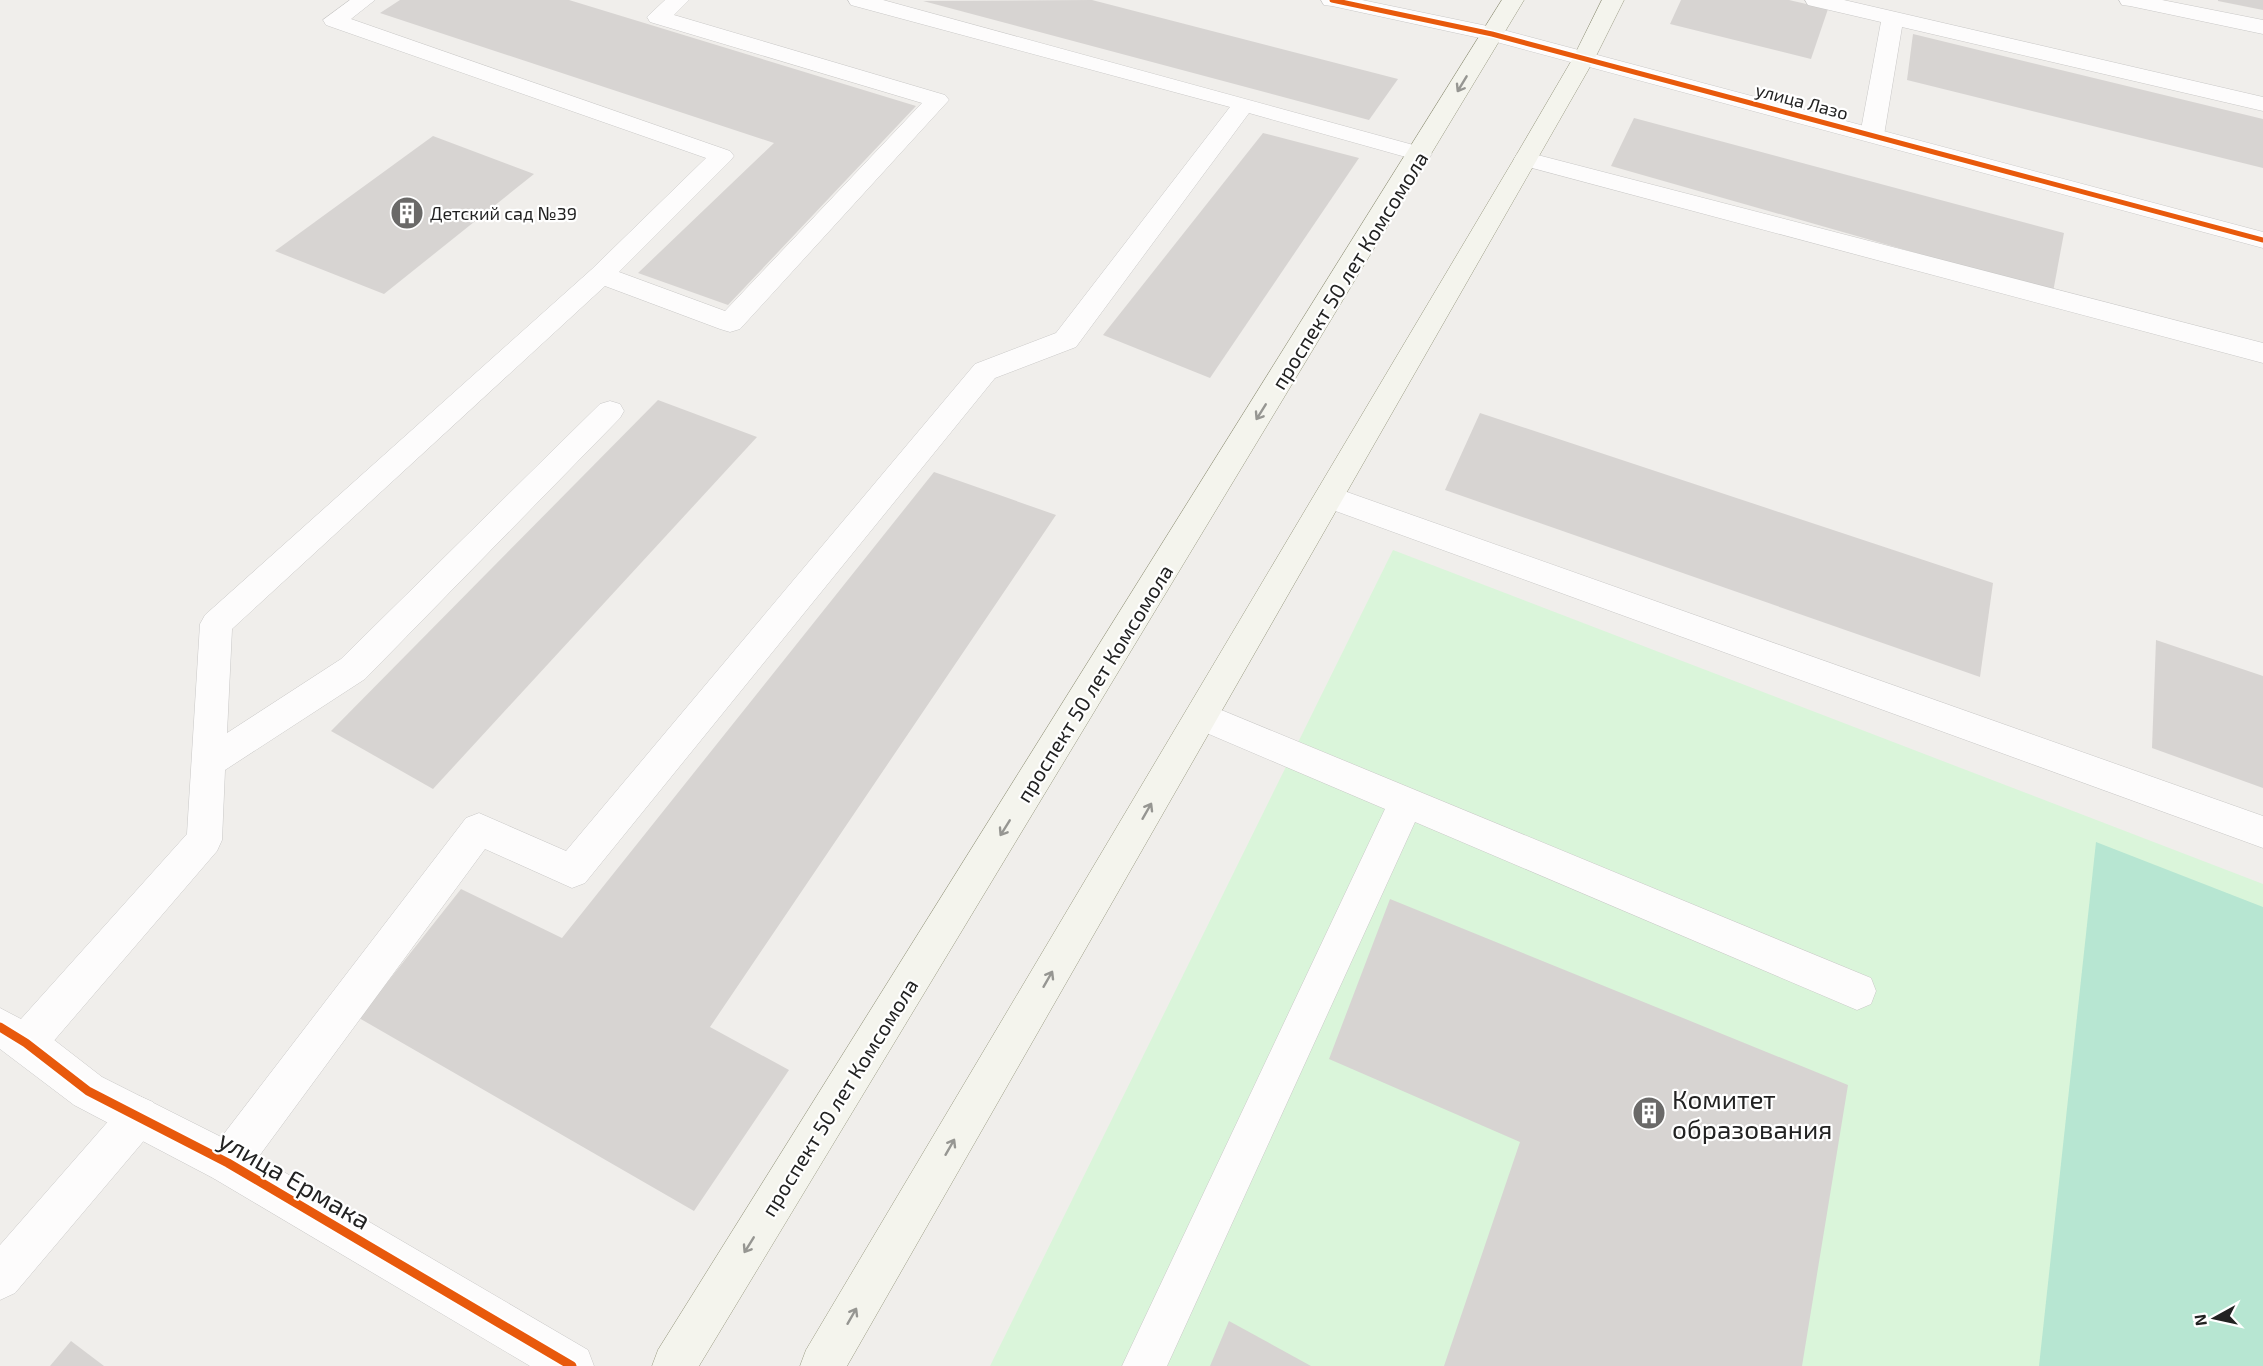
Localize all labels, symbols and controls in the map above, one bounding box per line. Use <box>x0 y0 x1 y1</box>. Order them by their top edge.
one-way arrow <box>1456 75 1468 92</box>
street label: улица Лазо <box>1753 78 1851 124</box>
street label: проспект 50 лет Комсомола <box>1265 146 1433 394</box>
building icon: Детский сад №39 <box>389 195 425 231</box>
place label: Детский сад №39 <box>430 202 577 224</box>
one-way arrow <box>1255 403 1267 420</box>
street label: проспект 50 лет Комсомола <box>1010 559 1178 807</box>
one-way arrow <box>1142 802 1153 820</box>
one-way arrow <box>999 819 1011 836</box>
one-way arrow <box>1043 971 1055 988</box>
street label: проспект 50 лет Комсомола <box>755 973 923 1221</box>
place label: Комитет образования <box>1672 1083 1832 1144</box>
building icon: Комитет образования <box>1631 1095 1667 1131</box>
street label: улица Ермака <box>213 1123 376 1236</box>
one-way arrow <box>944 1139 956 1156</box>
one-way arrow <box>742 1236 755 1253</box>
north arrow <box>2185 1288 2245 1348</box>
one-way arrow <box>846 1307 858 1324</box>
text: N <box>2189 1313 2210 1327</box>

